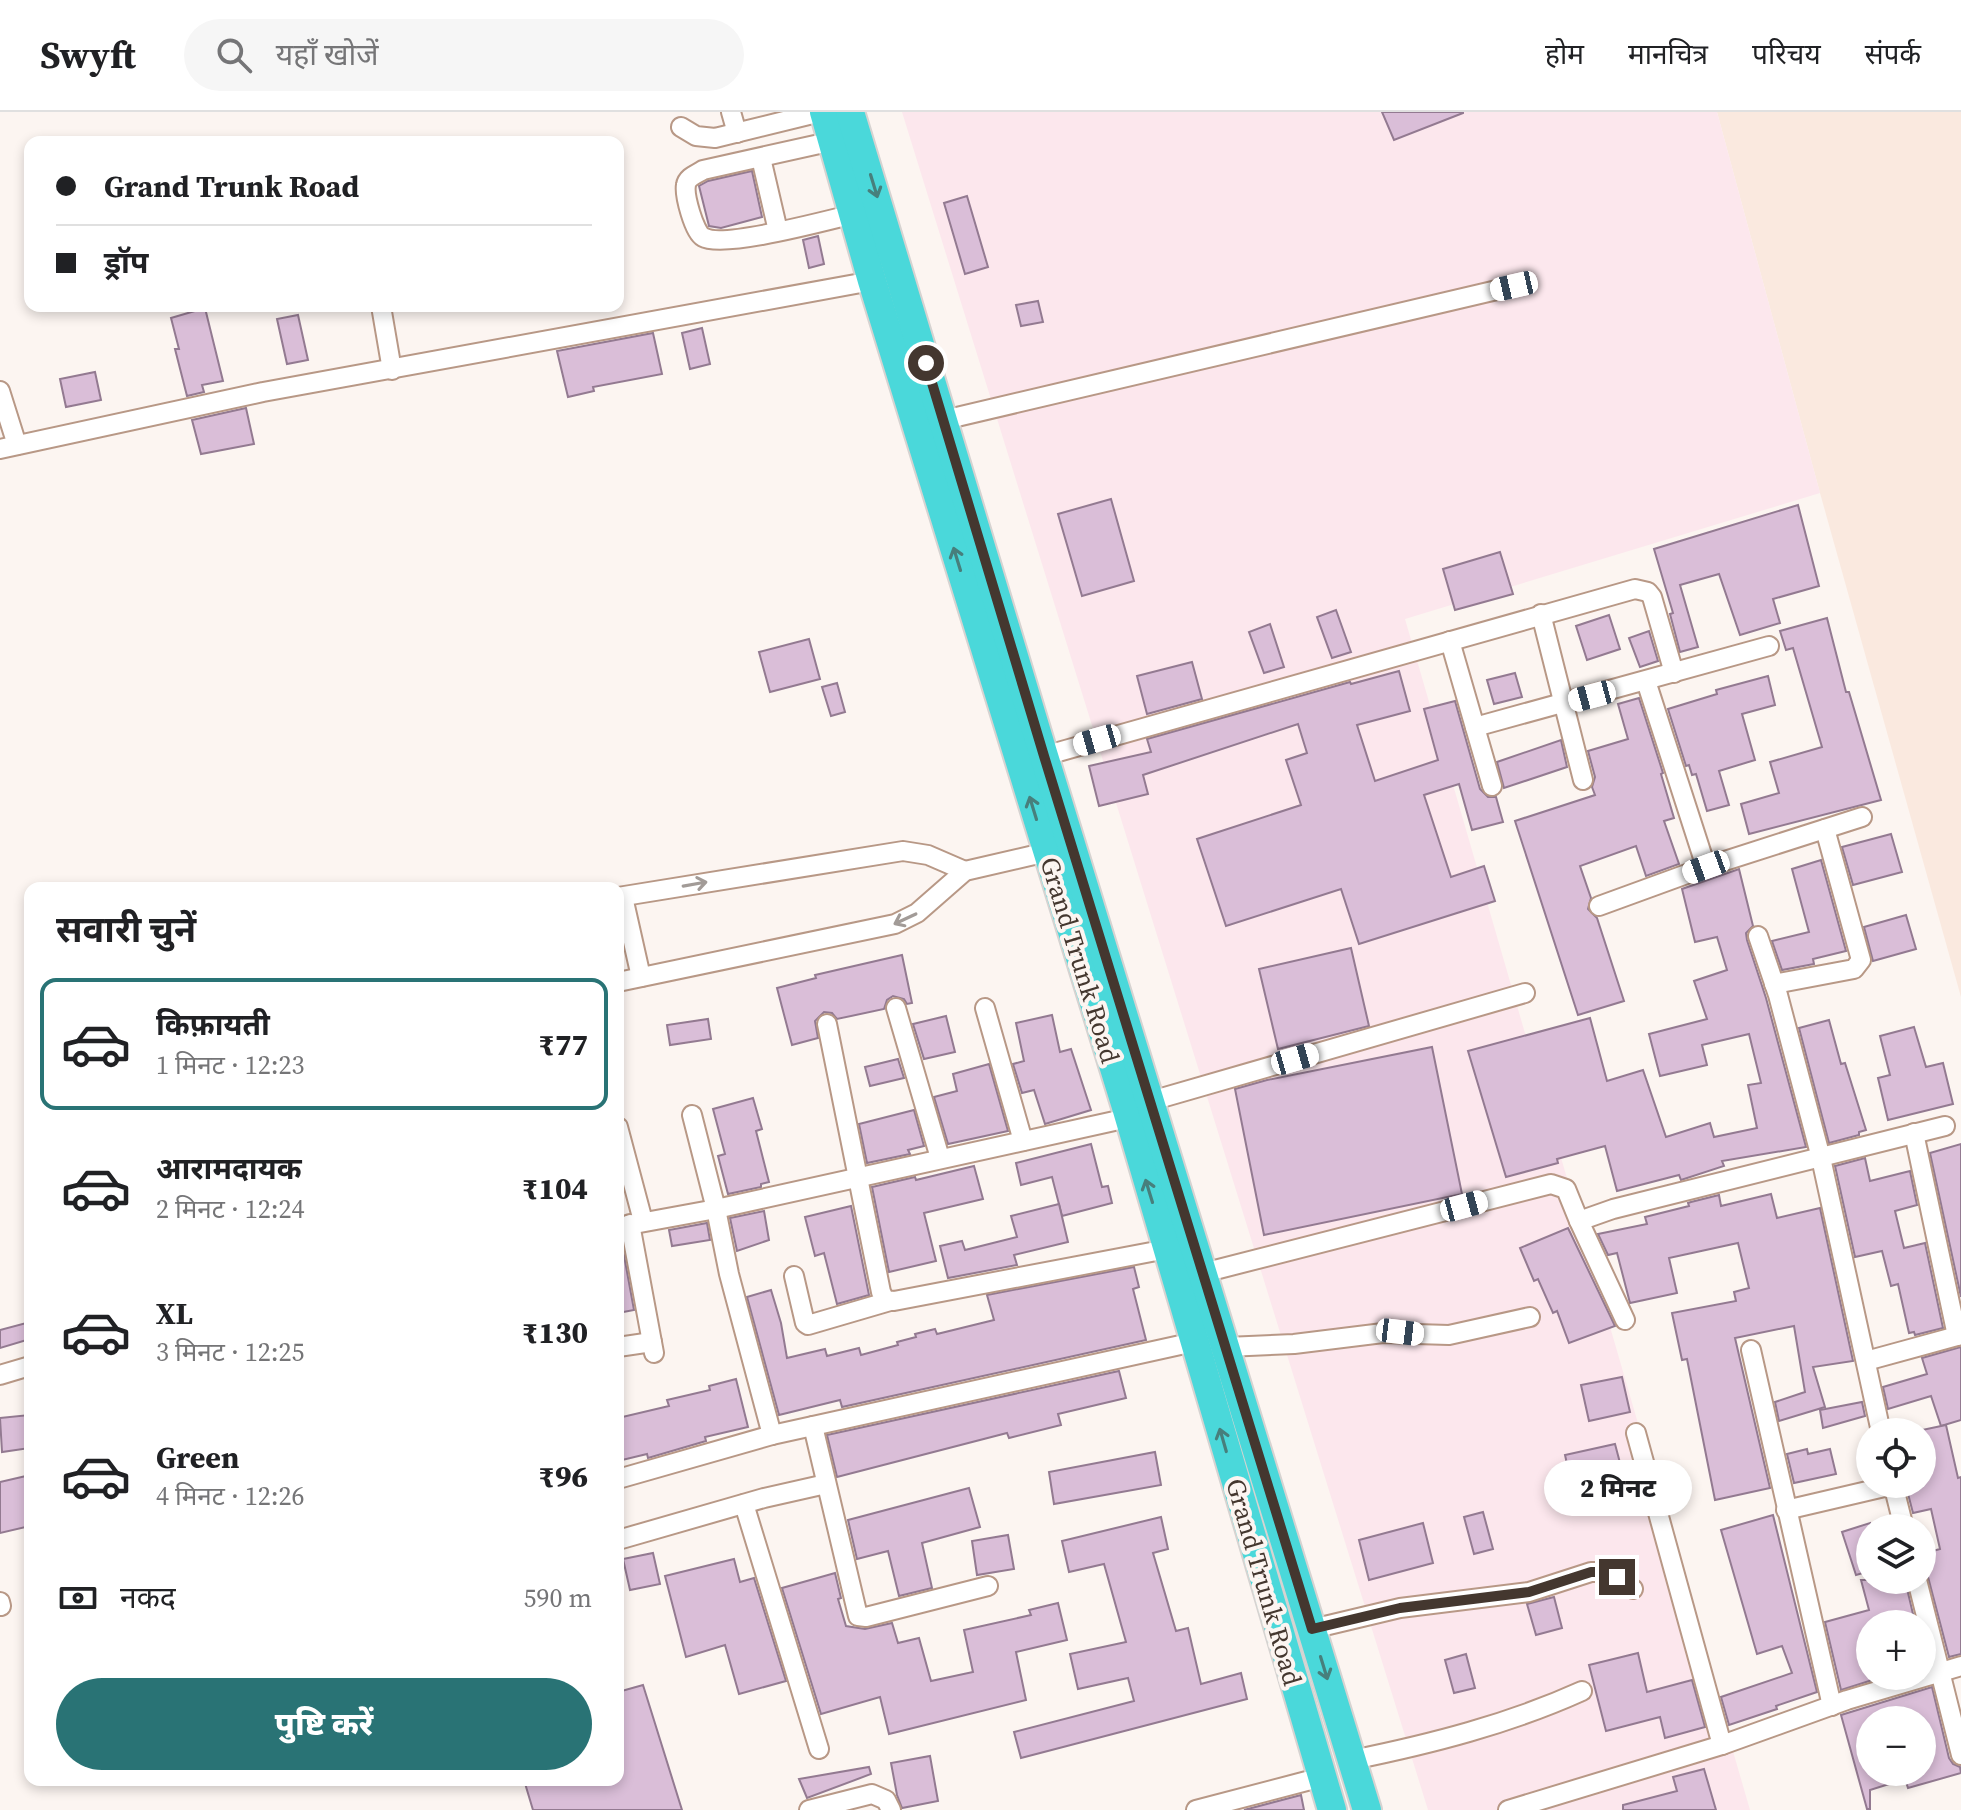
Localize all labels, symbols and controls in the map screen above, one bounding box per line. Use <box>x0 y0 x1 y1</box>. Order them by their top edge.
search box <box>184 19 744 91</box>
text: Swyft <box>40 29 136 81</box>
icon: search <box>212 33 256 77</box>
text: यहाँ खोजें <box>276 34 379 75</box>
text: होम <box>1545 35 1584 73</box>
text: मानचित्र <box>1628 35 1708 73</box>
text: परिचय <box>1752 35 1821 73</box>
text: संपर्क <box>1865 35 1921 73</box>
text: Grand Trunk Road <box>104 166 359 207</box>
one-way arrow <box>867 174 882 199</box>
text: ड्रॉप <box>104 242 148 283</box>
car <box>1488 269 1540 303</box>
route start <box>908 345 944 381</box>
one-way arrow <box>949 547 964 573</box>
car <box>1566 678 1618 714</box>
car <box>1071 722 1123 758</box>
one-way arrow <box>1025 795 1040 820</box>
car <box>1679 848 1733 886</box>
street label: Grand Trunk Road <box>1032 853 1129 1068</box>
one-way arrow <box>682 876 707 891</box>
text: सवारी चुनें <box>56 905 196 954</box>
one-way arrow <box>893 912 917 927</box>
text: किफ़ायती <box>156 1004 270 1045</box>
icon: car <box>60 1008 132 1080</box>
text: ₹77 <box>538 1024 588 1065</box>
car <box>1269 1041 1321 1077</box>
text: 1 मिनट · 12:23 <box>156 1047 305 1083</box>
text: आरामदायक <box>156 1148 302 1189</box>
icon: car <box>60 1152 132 1224</box>
text: ₹104 <box>522 1168 588 1209</box>
one-way arrow <box>1141 1178 1156 1204</box>
car <box>1438 1188 1490 1224</box>
text: 2 मिनट · 12:24 <box>156 1191 305 1227</box>
text: XL <box>156 1293 193 1334</box>
icon: car <box>60 1296 132 1368</box>
text: ₹130 <box>522 1312 588 1353</box>
car <box>1375 1317 1425 1347</box>
text: 3 मिनट · 12:25 <box>156 1334 305 1370</box>
map controls <box>1856 1418 1936 1786</box>
button: locate <box>1856 1418 1936 1498</box>
one-way arrow <box>1215 1427 1230 1453</box>
text: Green <box>156 1437 239 1478</box>
icon: car <box>60 1440 132 1512</box>
text: ₹96 <box>538 1456 588 1497</box>
callout: 2 मिनट <box>1543 1461 1691 1517</box>
text: 2 मिनट <box>1580 1470 1656 1506</box>
street label: Grand Trunk Road <box>1217 1474 1311 1690</box>
text: 4 मिनट · 12:26 <box>156 1478 305 1514</box>
button: layers <box>1856 1514 1936 1594</box>
route end <box>1599 1559 1635 1595</box>
icon: cash <box>56 1576 100 1620</box>
text: नकद <box>120 1577 176 1618</box>
text: 590 m <box>524 1580 592 1616</box>
button: + <box>1856 1610 1936 1690</box>
one-way arrow <box>1317 1654 1332 1680</box>
button: पुष्टि करें <box>56 1678 592 1770</box>
button: − <box>1856 1706 1936 1786</box>

